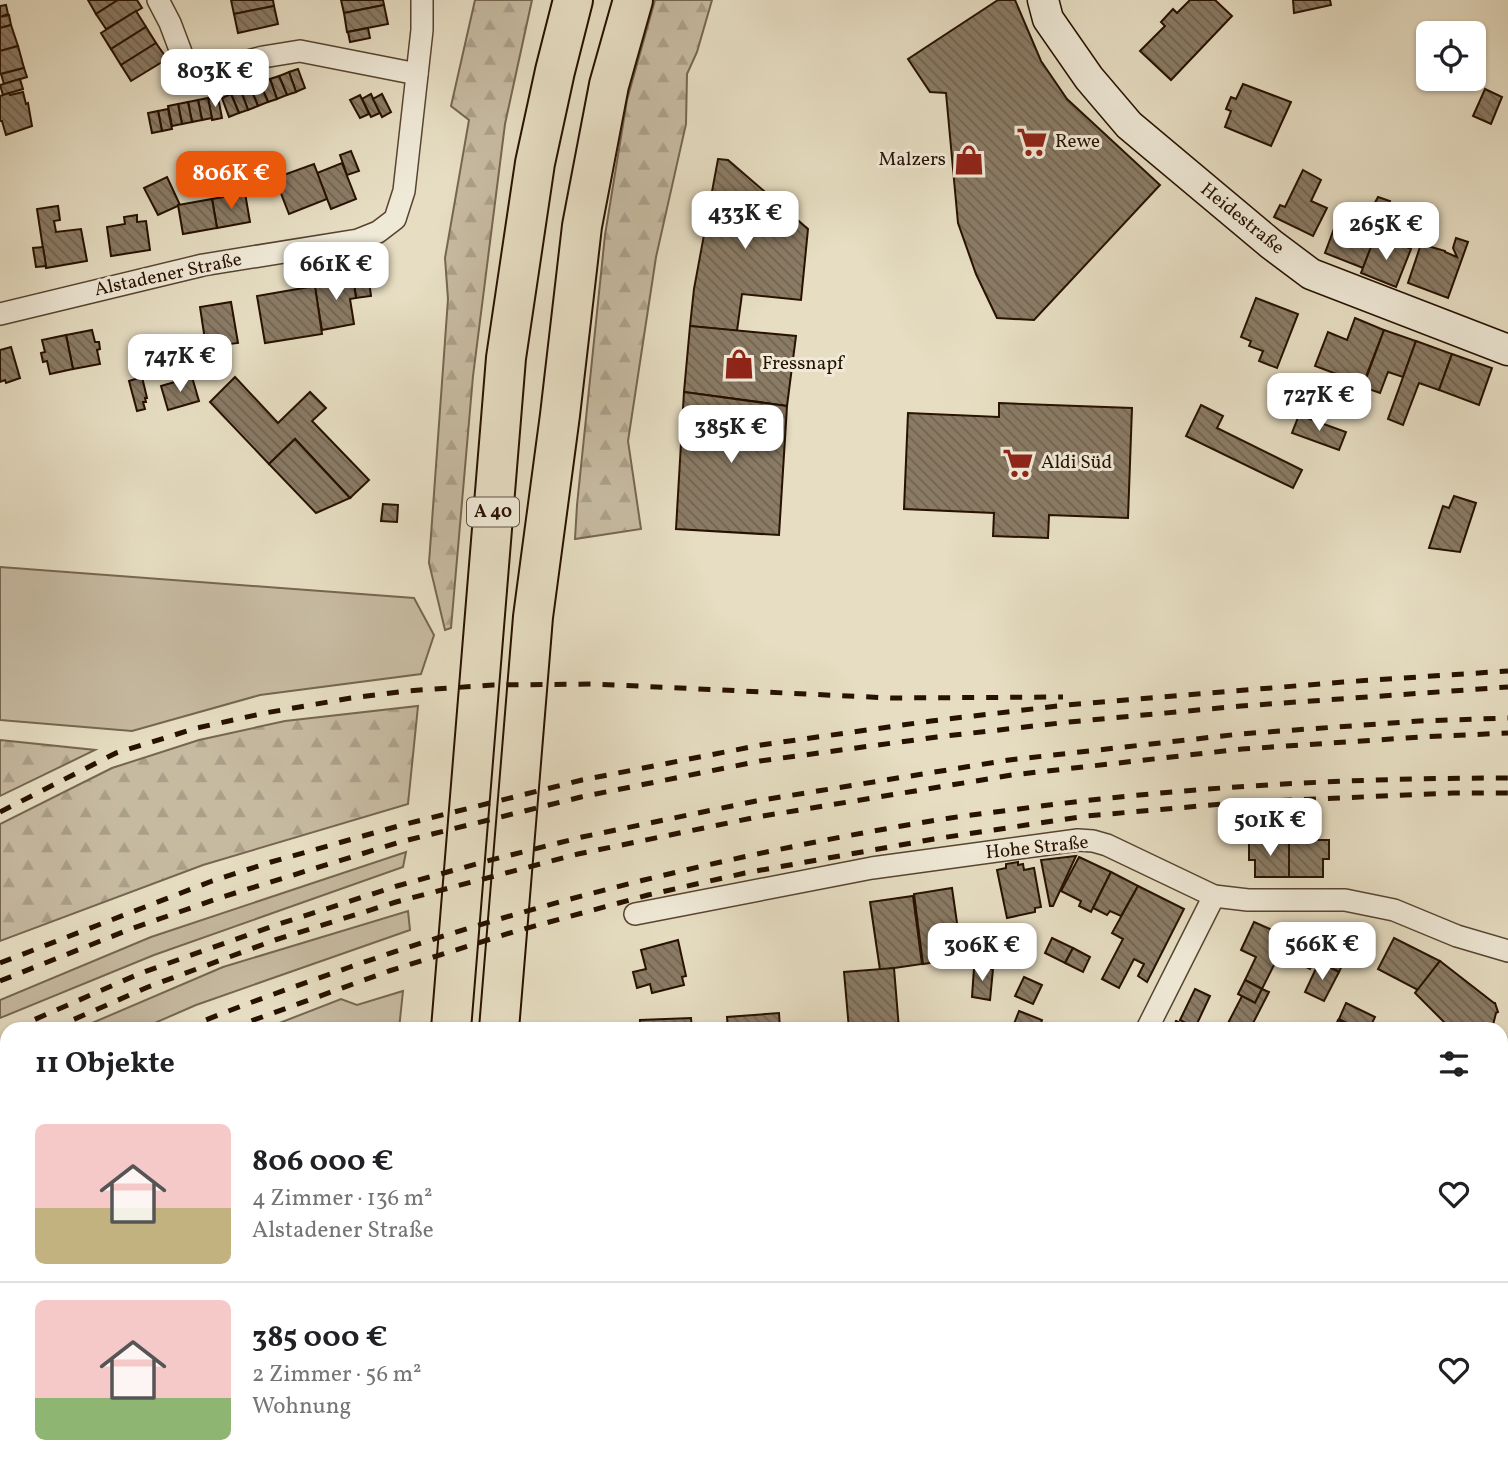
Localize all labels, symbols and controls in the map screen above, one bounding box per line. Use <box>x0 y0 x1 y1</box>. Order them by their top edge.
map controls <box>1416 21 1486 91</box>
button: locate <box>1416 21 1486 91</box>
pin: 803K € <box>158 50 272 109</box>
text: 803K € <box>177 56 253 88</box>
supermarket icon: Rewe <box>1015 125 1049 159</box>
place label: Rewe <box>1055 129 1100 155</box>
shop icon: Malzers <box>952 143 986 177</box>
place label: Malzers <box>879 147 946 173</box>
pin: 806K € <box>174 152 288 211</box>
text: 806K € <box>192 158 270 190</box>
street label: Heidestraße <box>1194 177 1290 261</box>
pin: 433K € <box>688 191 802 251</box>
text: 433K € <box>708 198 782 230</box>
pin: 265K € <box>1329 202 1443 262</box>
text: 265K € <box>1349 209 1423 241</box>
pin: 661K € <box>279 243 393 302</box>
street label: Alstadener Straße <box>92 247 244 303</box>
text: 661K € <box>300 249 372 281</box>
pin: 747K € <box>123 334 237 394</box>
text: 747K € <box>144 341 216 373</box>
shop icon: Fressnapf <box>722 347 756 381</box>
place label: Fressnapf <box>762 351 845 377</box>
pin: 727K € <box>1262 374 1376 433</box>
text: 727K € <box>1283 380 1355 412</box>
pin: 385K € <box>674 406 788 465</box>
text: 385K € <box>694 412 768 444</box>
supermarket icon: Aldi Süd <box>1001 446 1035 480</box>
place label: Aldi Süd <box>1041 450 1112 476</box>
road number: A 40 <box>467 498 519 526</box>
pin: 501K € <box>1213 798 1327 858</box>
text: 501K € <box>1234 805 1306 837</box>
street label: Hohe Straße <box>984 830 1090 866</box>
pin: 566K € <box>1265 922 1379 982</box>
pin: 306K € <box>925 923 1039 983</box>
text: 566K € <box>1285 929 1359 961</box>
text: 306K € <box>944 930 1020 962</box>
text: 11 Objekte <box>35 1043 175 1085</box>
icon: filters <box>1435 1045 1473 1083</box>
text: 806 000 € <box>252 1141 394 1183</box>
icon: home <box>91 1152 175 1236</box>
icon: heart <box>1435 1175 1473 1213</box>
text: 4 Zimmer · 136 m² <box>252 1183 433 1215</box>
text: Alstadener Straße <box>252 1215 434 1247</box>
text: 385 000 € <box>252 1317 388 1359</box>
icon: home <box>91 1328 175 1412</box>
icon: heart <box>1435 1351 1473 1389</box>
text: 2 Zimmer · 56 m² <box>252 1359 422 1391</box>
text: Wohnung <box>252 1391 351 1423</box>

